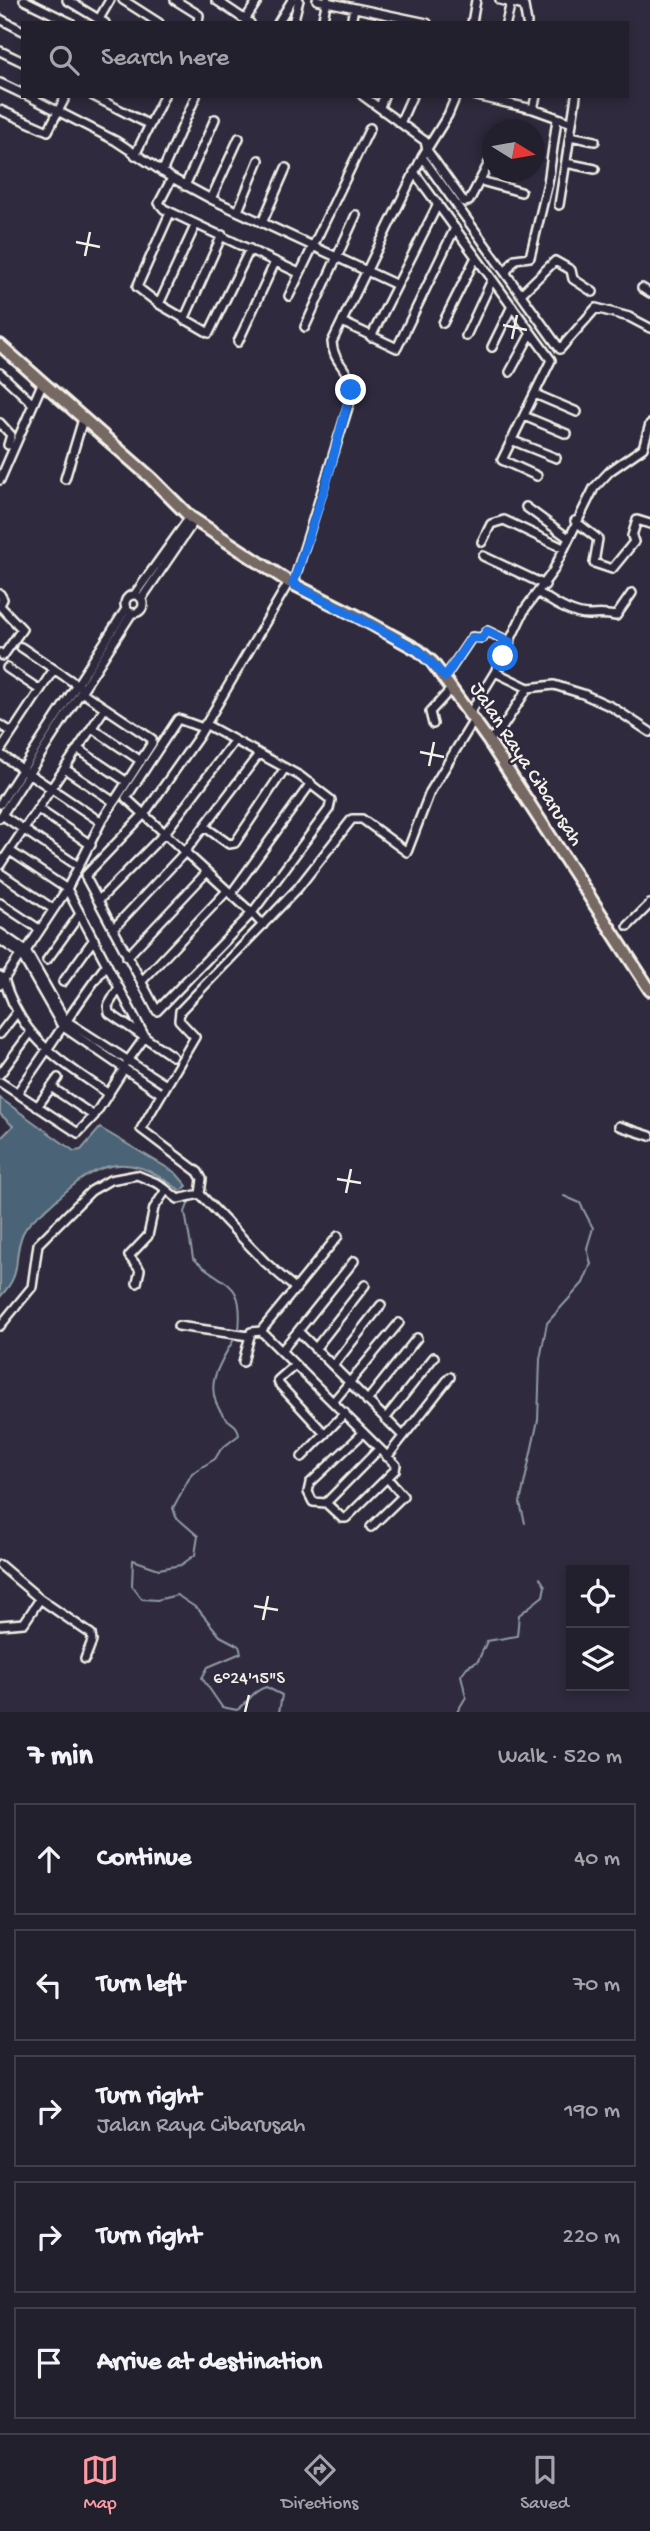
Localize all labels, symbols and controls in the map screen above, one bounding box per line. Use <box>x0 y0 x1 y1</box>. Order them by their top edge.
search box <box>21 21 629 98</box>
icon: search <box>45 41 83 79</box>
text: Search here <box>101 44 229 75</box>
north arrow <box>482 119 545 182</box>
route end <box>335 374 366 405</box>
route start <box>487 640 518 671</box>
street label: Jalan Raya Cibarusah <box>463 678 587 852</box>
map controls <box>566 1565 629 1691</box>
button: locate <box>566 1565 629 1628</box>
button: layers <box>566 1628 629 1691</box>
text: 6°24'15"S <box>213 1669 285 1690</box>
text: 7 min <box>28 1740 93 1775</box>
text: Walk · 520 m <box>498 1744 622 1771</box>
icon: ahead <box>30 1840 68 1878</box>
text: Continue <box>97 1844 191 1875</box>
text: 40 m <box>574 1846 620 1873</box>
icon: left <box>30 1966 68 2004</box>
text: Turn left <box>97 1970 185 2001</box>
text: 70 m <box>573 1972 620 1999</box>
text: Turn right <box>97 2082 201 2113</box>
icon: right <box>30 2092 68 2130</box>
text: 190 m <box>564 2098 620 2125</box>
text: Jalan Raya Cibarusah <box>97 2113 305 2140</box>
icon: right <box>30 2218 68 2256</box>
text: Turn right <box>97 2222 201 2253</box>
text: 220 m <box>563 2224 620 2251</box>
icon: arrive <box>30 2344 68 2382</box>
text: Arrive at destination <box>97 2348 322 2379</box>
tab: Map <box>81 2451 119 2516</box>
tab: Directions <box>281 2451 358 2516</box>
tab: Saved <box>520 2451 569 2516</box>

